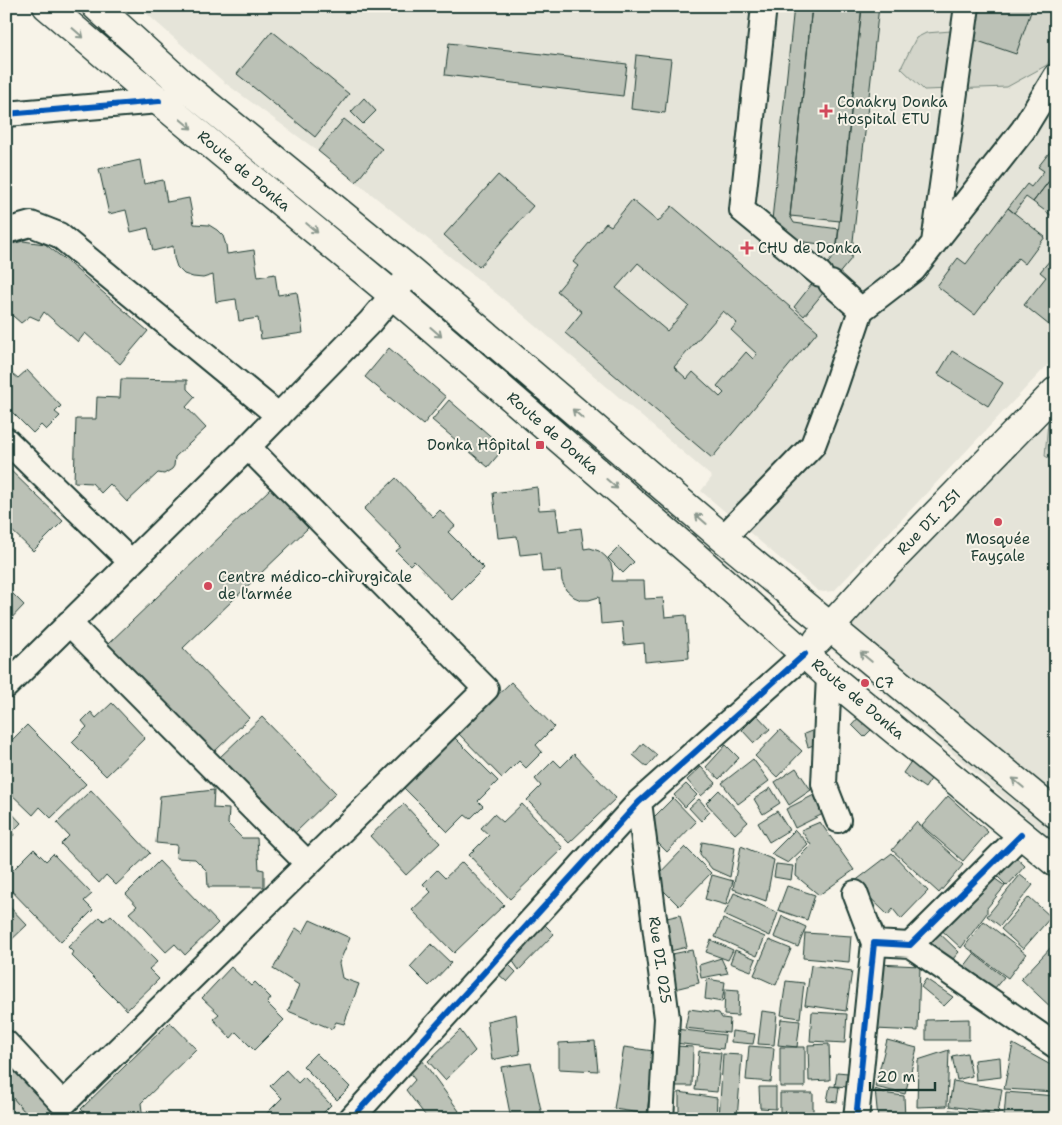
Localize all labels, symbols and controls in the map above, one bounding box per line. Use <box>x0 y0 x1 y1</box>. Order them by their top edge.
one-way arrow <box>71 27 84 38</box>
place label: Conakry Donka Hospital ETU <box>837 92 948 129</box>
marker: Conakry Donka Hospital ETU <box>819 104 833 118</box>
one-way arrow <box>180 118 193 130</box>
street label: Route de Donka <box>193 126 295 216</box>
one-way arrow <box>305 222 318 233</box>
place label: CHU de Donka <box>758 238 862 258</box>
marker: CHU de Donka <box>740 241 754 255</box>
one-way arrow <box>430 326 443 338</box>
street label: Route de Donka <box>503 387 604 479</box>
one-way arrow <box>571 408 584 419</box>
place label: Donka Hôpital <box>427 435 530 455</box>
marker: Donka Hôpital <box>534 439 546 451</box>
one-way arrow <box>605 478 618 489</box>
street label: Rue DI. 251 <box>893 485 965 559</box>
one-way arrow <box>695 514 708 525</box>
marker: Mosquée Fayçale <box>992 516 1004 528</box>
place label: Mosquée Fayçale <box>966 529 1030 566</box>
place label: Centre médico-chirurgicale de l'armée <box>218 567 412 604</box>
marker: Centre médico-chirurgicale de l'armée <box>202 580 214 592</box>
one-way arrow <box>860 652 873 663</box>
street label: Route de Donka <box>807 654 909 744</box>
place label: C7 <box>875 673 894 693</box>
marker: C7 <box>859 677 871 689</box>
one-way arrow <box>1012 777 1025 789</box>
street label: Rue DI. 025 <box>644 915 676 1005</box>
scale bar <box>870 1060 934 1092</box>
text: 20 m <box>877 1067 916 1087</box>

